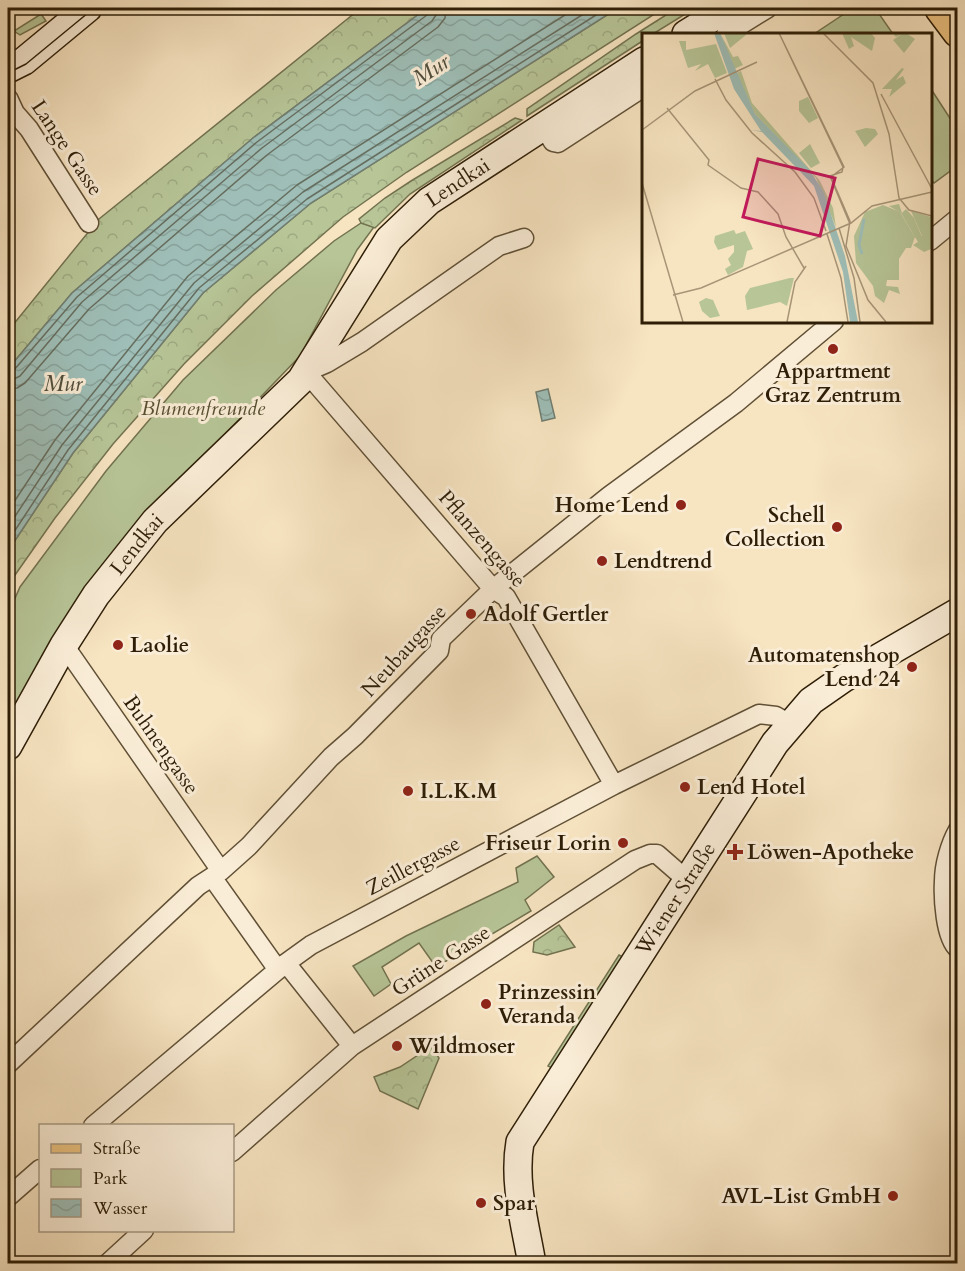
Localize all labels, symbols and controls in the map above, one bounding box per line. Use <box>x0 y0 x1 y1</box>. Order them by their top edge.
inset map <box>642 33 932 322</box>
water label: Mur <box>407 46 456 93</box>
street label: Lange Gasse <box>24 94 110 202</box>
street label: Lendkai <box>420 151 496 214</box>
marker: Appartment Graz Zentrum <box>826 342 840 356</box>
place label: Appartment Graz Zentrum <box>765 357 902 410</box>
water label: Mur <box>44 369 83 399</box>
park label: Blumenfreunde <box>141 394 266 423</box>
street label: Pflanzengasse <box>431 484 533 594</box>
place label: Home Lend <box>555 491 669 520</box>
marker: Home Lend <box>674 498 688 512</box>
place label: Schell Collection <box>725 501 825 554</box>
street label: Lendkai <box>103 506 170 581</box>
marker: Schell Collection <box>830 520 844 534</box>
place label: Lendtrend <box>614 547 712 576</box>
marker: Lendtrend <box>595 554 609 568</box>
street label: Neubaugasse <box>355 598 453 704</box>
place label: Adolf Gertler <box>483 600 609 629</box>
marker: Adolf Gertler <box>464 607 478 621</box>
place label: Laolie <box>130 631 189 660</box>
marker: Laolie <box>111 638 125 652</box>
place label: Automatenshop Lend 24 <box>748 641 900 694</box>
marker: Automatenshop Lend 24 <box>905 660 919 674</box>
street label: Buhnengasse <box>116 690 206 800</box>
place label: Lend Hotel <box>697 773 805 802</box>
place label: I.L.K.M <box>420 777 497 806</box>
marker: Lend Hotel <box>678 780 692 794</box>
marker: I.L.K.M <box>401 784 415 798</box>
street label: Zeillergasse <box>361 829 465 903</box>
place label: Friseur Lorin <box>485 829 611 858</box>
marker: Friseur Lorin <box>616 836 630 850</box>
street label: Wiener Straße <box>628 836 723 962</box>
place label: Löwen-Apotheke <box>747 838 914 867</box>
marker: Löwen-Apotheke <box>728 845 742 859</box>
street label: Grüne Gasse <box>386 918 496 1004</box>
place label: Prinzessin Veranda <box>498 978 597 1031</box>
marker: Prinzessin Veranda <box>479 997 493 1011</box>
place label: Wildmoser <box>408 1032 516 1061</box>
marker: Wildmoser <box>390 1039 404 1053</box>
legend <box>39 1124 234 1232</box>
text: Straße <box>93 1136 141 1161</box>
text: Park <box>93 1166 128 1191</box>
place label: AVL-List GmbH <box>721 1182 881 1211</box>
place label: Spar <box>493 1189 536 1218</box>
marker: AVL-List GmbH <box>886 1189 900 1203</box>
text: Wasser <box>92 1196 148 1221</box>
marker: Spar <box>474 1196 488 1210</box>

